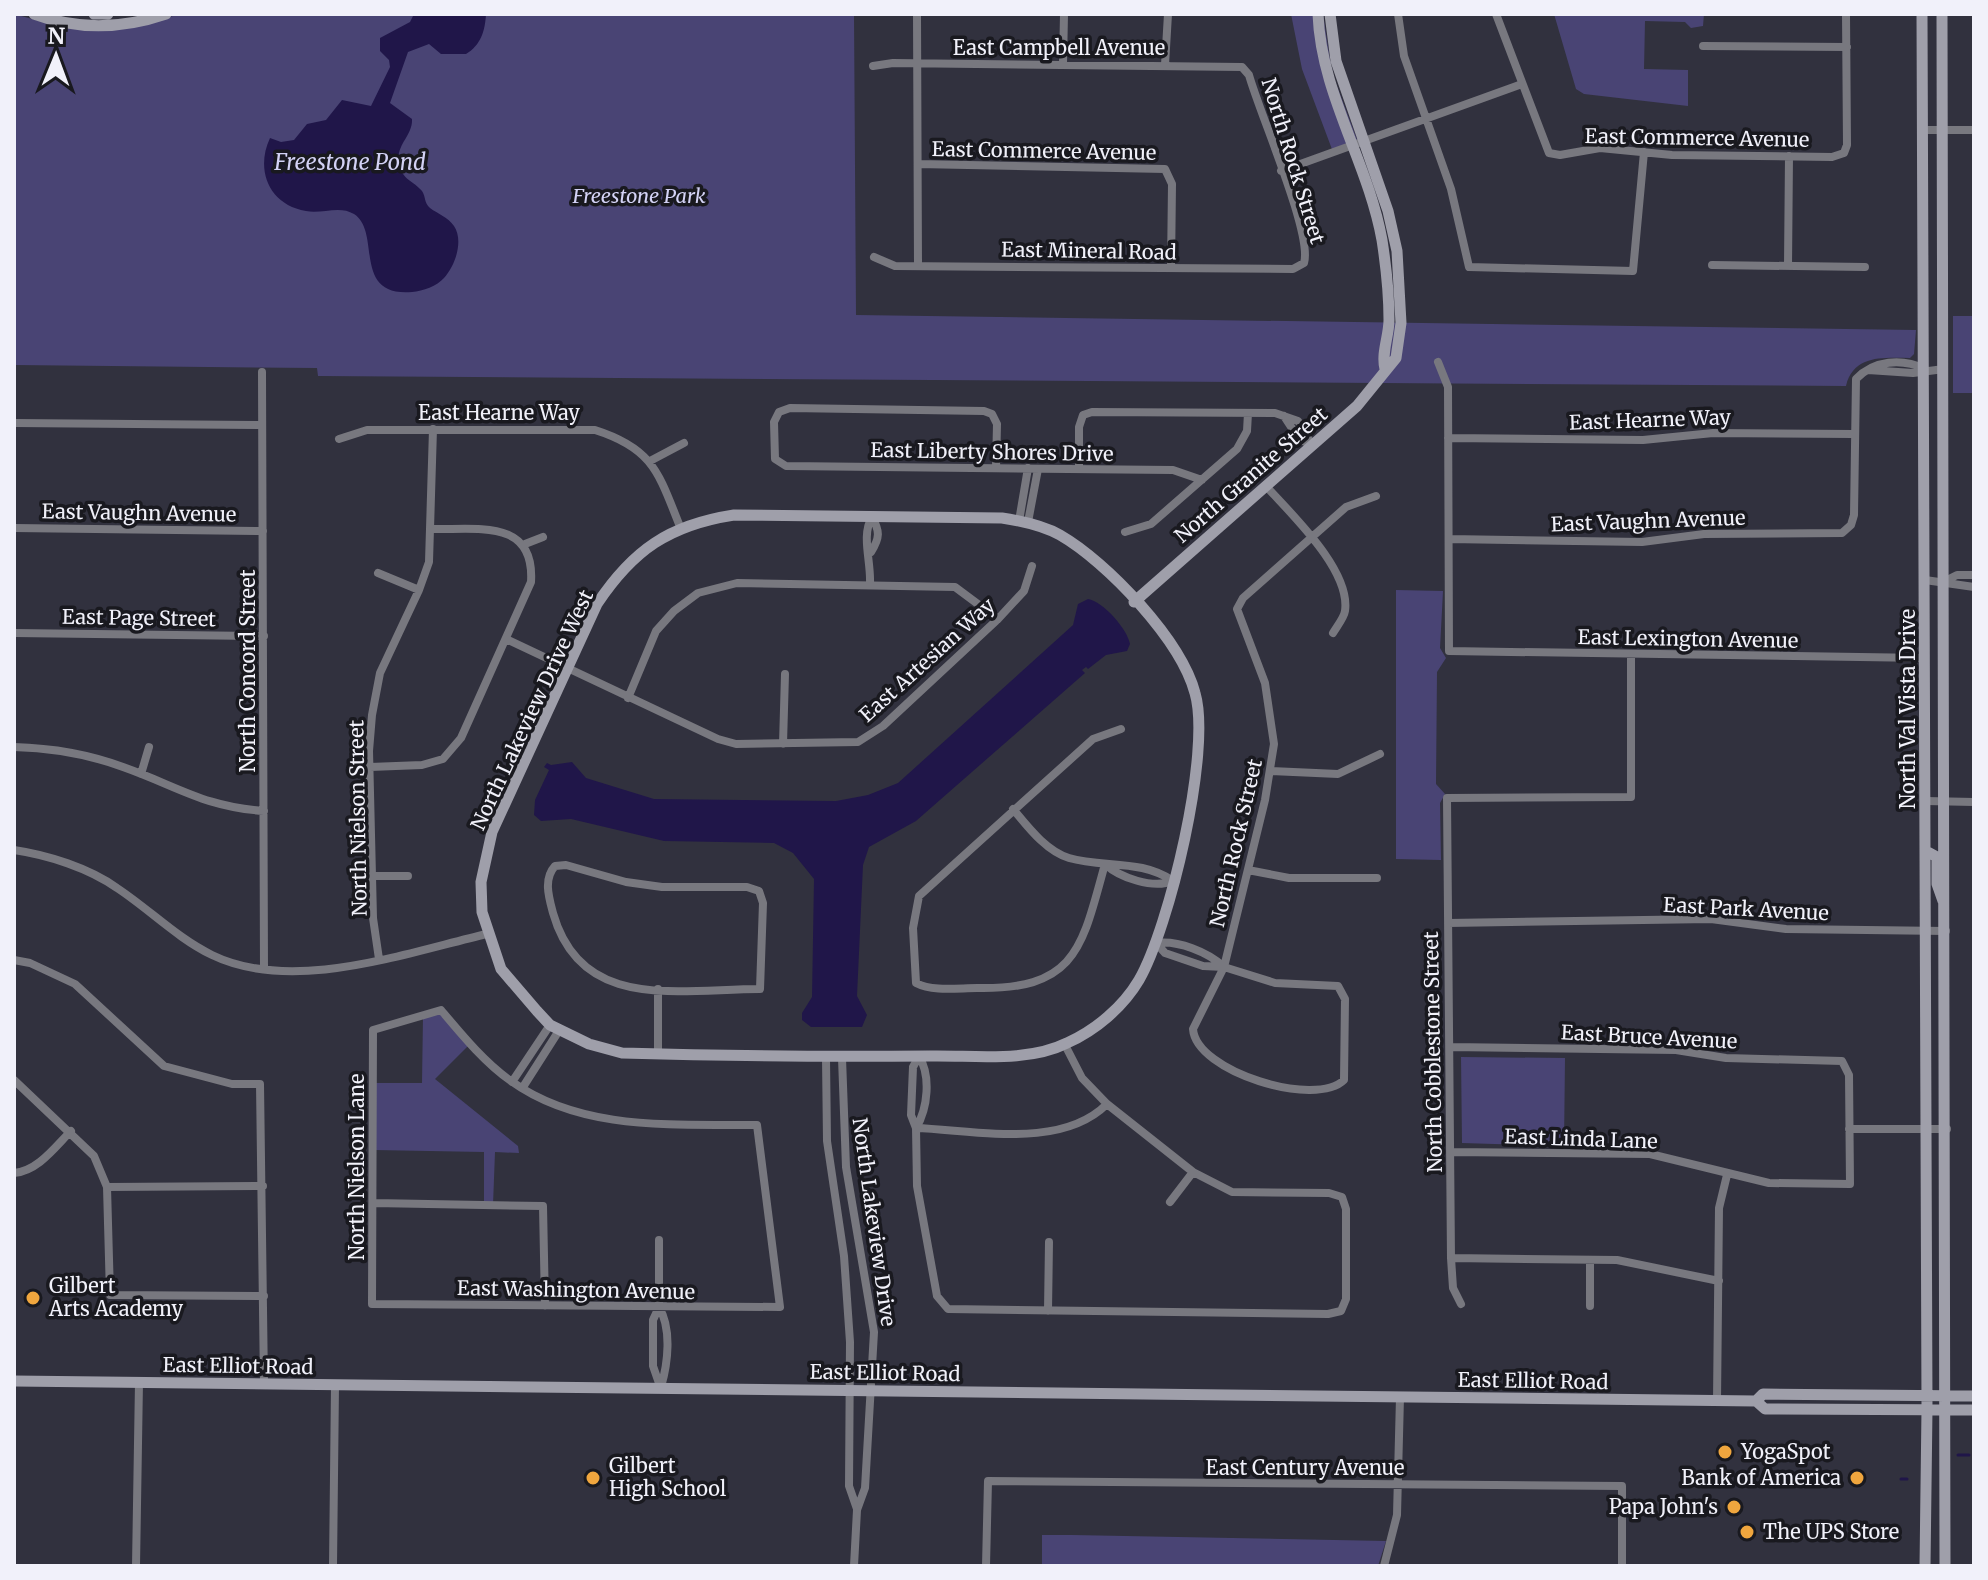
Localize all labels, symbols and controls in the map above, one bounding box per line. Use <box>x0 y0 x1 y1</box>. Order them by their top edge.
north arrow <box>16 16 96 96</box>
text: N <box>47 22 66 50</box>
street label: East Campbell Avenue <box>953 35 1165 60</box>
street label: North Rock Street <box>1256 75 1331 247</box>
street label: East Commerce Avenue <box>1584 123 1810 152</box>
street label: East Commerce Avenue <box>931 136 1157 165</box>
water label: Freestone Pond <box>273 148 426 176</box>
park label: Freestone Park <box>571 183 706 208</box>
street label: East Mineral Road <box>1001 236 1177 265</box>
street label: East Hearne Way <box>418 400 580 425</box>
street label: North Granite Street <box>1169 401 1332 548</box>
street label: East Hearne Way <box>1569 404 1732 435</box>
street label: East Liberty Shores Drive <box>870 437 1114 466</box>
street label: East Vaughn Avenue <box>41 498 237 527</box>
street label: East Vaughn Avenue <box>1550 505 1746 536</box>
street label: North Concord Street <box>235 569 260 773</box>
street label: North Lakeview Drive West <box>465 586 598 834</box>
street label: East Artesian Way <box>854 592 1000 727</box>
street label: East Page Street <box>62 604 216 631</box>
street label: North Val Vista Drive <box>1895 609 1920 809</box>
street label: East Lexington Avenue <box>1577 624 1799 653</box>
street label: North Nielson Street <box>343 719 372 916</box>
street label: North Rock Street <box>1204 756 1267 929</box>
street label: East Park Avenue <box>1663 892 1830 925</box>
street label: North Cobblestone Street <box>1418 931 1447 1173</box>
street label: East Bruce Avenue <box>1560 1019 1738 1054</box>
street label: North Nielson Lane <box>344 1074 369 1260</box>
street label: North Lakeview Drive <box>848 1116 901 1328</box>
street label: East Linda Lane <box>1504 1123 1658 1154</box>
place label: Gilbert Arts Academy <box>48 1273 183 1321</box>
street label: East Washington Avenue <box>457 1275 695 1304</box>
marker: Gilbert Arts Academy <box>24 1289 42 1307</box>
street label: East Elliot Road <box>162 1352 314 1379</box>
street label: East Elliot Road <box>809 1359 961 1386</box>
street label: East Elliot Road <box>1457 1367 1609 1394</box>
place label: YogaSpot <box>1740 1439 1831 1464</box>
marker: YogaSpot <box>1716 1443 1734 1461</box>
place label: Gilbert High School <box>609 1453 726 1501</box>
street label: East Century Avenue <box>1206 1455 1404 1480</box>
place label: Bank of America <box>1681 1465 1841 1490</box>
marker: Gilbert High School <box>584 1469 602 1487</box>
marker: Bank of America <box>1848 1469 1866 1487</box>
place label: Papa John's <box>1609 1494 1718 1519</box>
marker: Papa John's <box>1725 1498 1743 1516</box>
place label: The UPS Store <box>1763 1519 1899 1544</box>
marker: The UPS Store <box>1738 1523 1756 1541</box>

